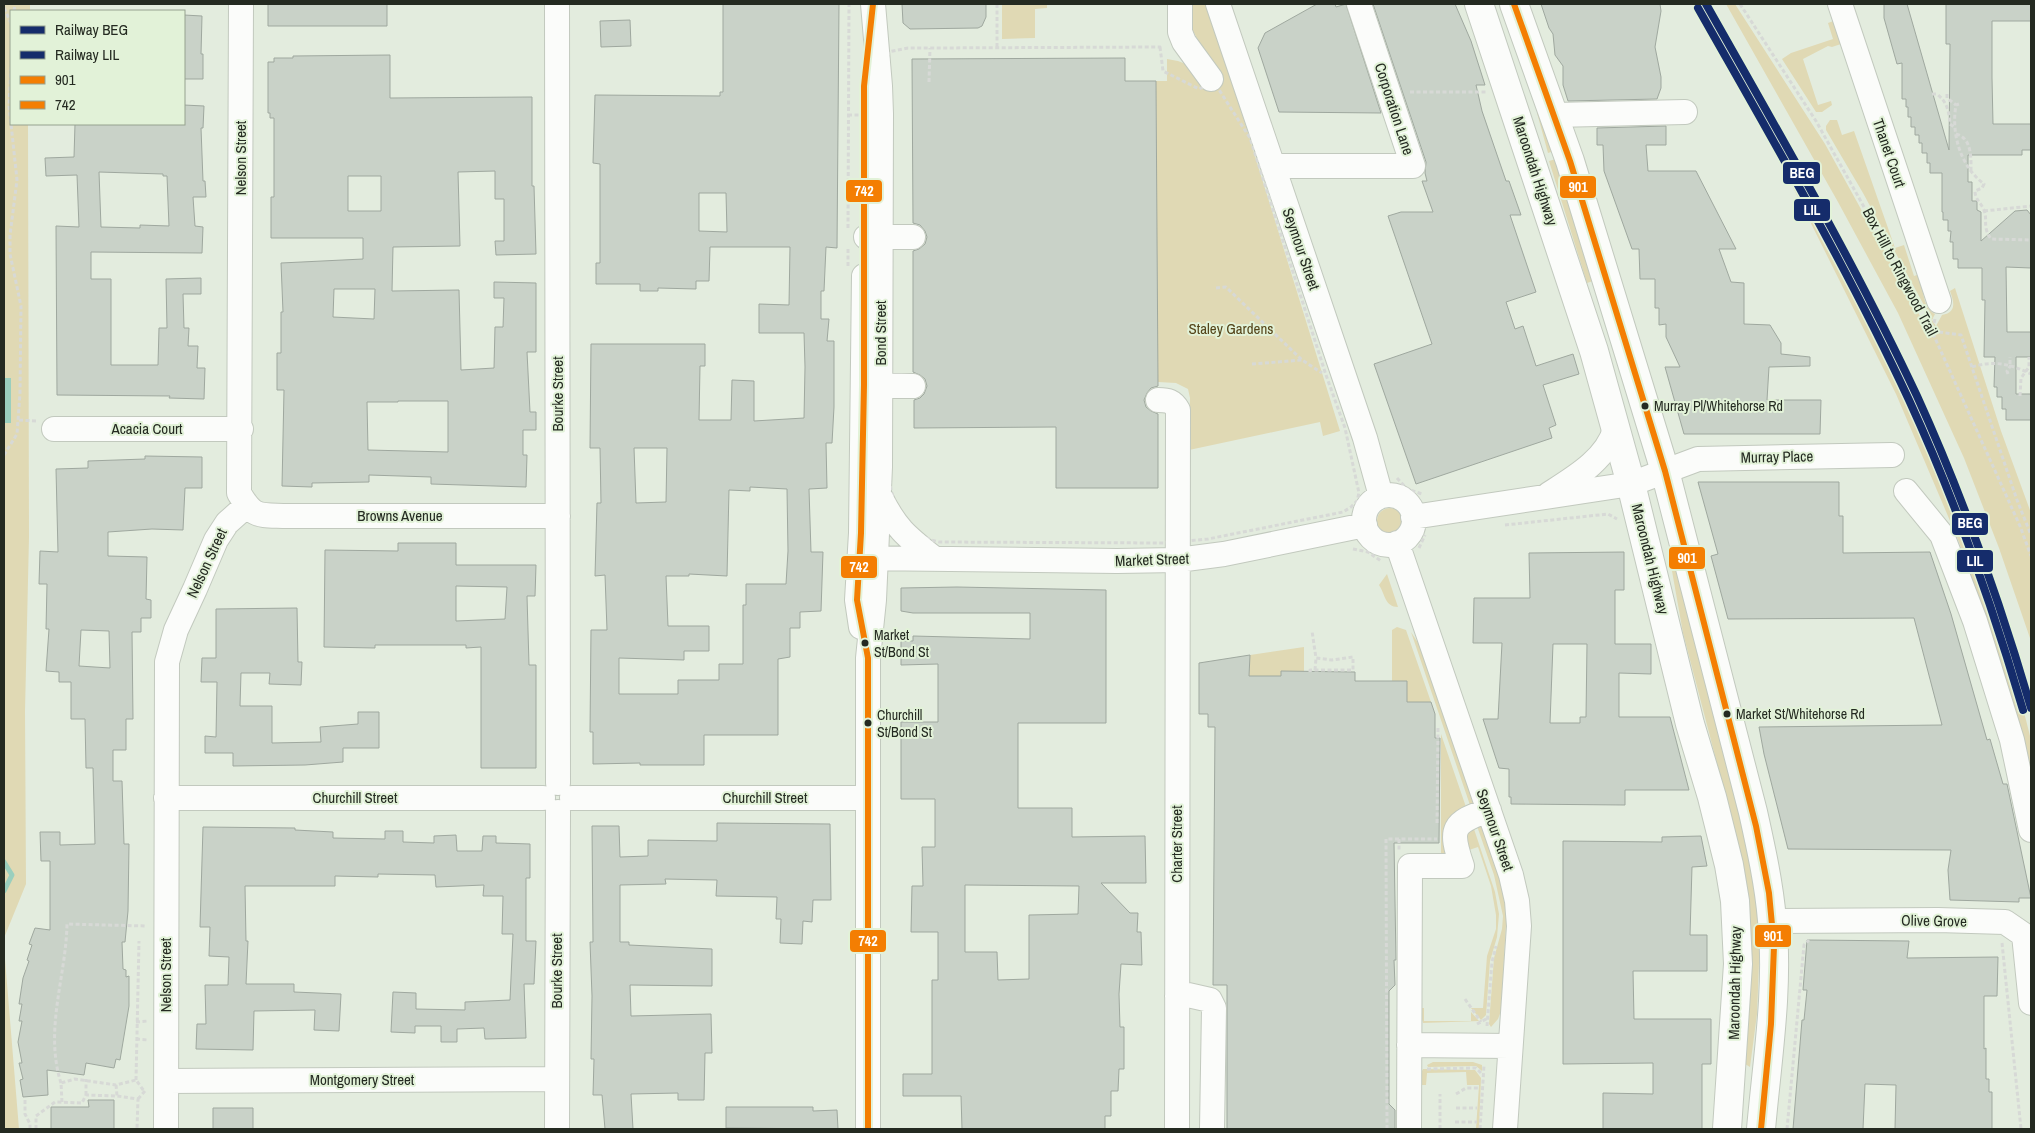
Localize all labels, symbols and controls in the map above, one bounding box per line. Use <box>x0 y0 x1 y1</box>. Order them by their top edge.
legend <box>10 10 185 125</box>
text: Railway BEG <box>55 19 128 40</box>
text: Railway LIL <box>55 44 119 65</box>
street label: Corporation Lane <box>1370 60 1419 158</box>
text: 901 <box>55 69 76 90</box>
text: 742 <box>55 94 76 115</box>
street label: Maroondah Highway <box>1508 114 1563 229</box>
street label: Thanet Court <box>1868 115 1911 191</box>
street label: Nelson Street <box>230 120 251 195</box>
line badge: BEG <box>1782 161 1821 185</box>
text: BEG <box>1790 164 1815 182</box>
line badge: 901 <box>1559 175 1597 199</box>
text: 901 <box>1568 178 1588 196</box>
line badge: 742 <box>845 179 883 203</box>
text: 742 <box>854 182 874 200</box>
line badge: LIL <box>1793 198 1831 222</box>
text: LIL <box>1803 201 1821 219</box>
street label: Box Hill to Ringwood Trail <box>1858 204 1943 339</box>
street label: Seymour Street <box>1278 205 1325 293</box>
street label: Bond Street <box>870 300 891 365</box>
park label: Staley Gardens <box>1189 318 1273 339</box>
street label: Bourke Street <box>547 356 568 432</box>
place label: Murray Pl/Whitehorse Rd <box>1654 397 1783 415</box>
marker: Murray Pl/Whitehorse Rd <box>1640 401 1650 411</box>
street label: Acacia Court <box>110 418 183 439</box>
street label: Murray Place <box>1741 445 1814 468</box>
street label: Maroondah Highway <box>1627 501 1675 617</box>
street label: Browns Avenue <box>357 505 443 526</box>
line badge: BEG <box>1951 512 1989 536</box>
text: BEG <box>1958 514 1983 532</box>
street label: Nelson Street <box>181 524 232 601</box>
line badge: 901 <box>1668 546 1706 570</box>
street label: Market Street <box>1115 548 1190 571</box>
text: 901 <box>1677 549 1697 567</box>
line badge: LIL <box>1956 549 1994 573</box>
text: LIL <box>1966 552 1984 570</box>
line badge: 742 <box>840 555 878 579</box>
text: 742 <box>849 558 869 576</box>
place label: Market St/Bond St <box>874 626 929 661</box>
marker: Market St/Bond St <box>860 638 870 648</box>
place label: Market St/Whitehorse Rd <box>1736 705 1865 723</box>
place label: Churchill St/Bond St <box>877 706 932 741</box>
marker: Market St/Whitehorse Rd <box>1722 709 1732 719</box>
marker: Churchill St/Bond St <box>863 718 873 728</box>
street label: Seymour Street <box>1472 786 1519 874</box>
street label: Churchill Street <box>313 787 398 808</box>
street label: Churchill Street <box>723 787 808 808</box>
street label: Charter Street <box>1166 805 1187 883</box>
street label: Olive Grove <box>1901 909 1967 932</box>
line badge: 901 <box>1754 924 1792 948</box>
street label: Maroondah Highway <box>1723 925 1746 1040</box>
text: 901 <box>1763 927 1783 945</box>
line badge: 742 <box>849 929 887 953</box>
text: 742 <box>858 932 878 950</box>
street label: Bourke Street <box>546 933 567 1009</box>
street label: Nelson Street <box>155 937 176 1012</box>
street label: Montgomery Street <box>310 1069 415 1090</box>

